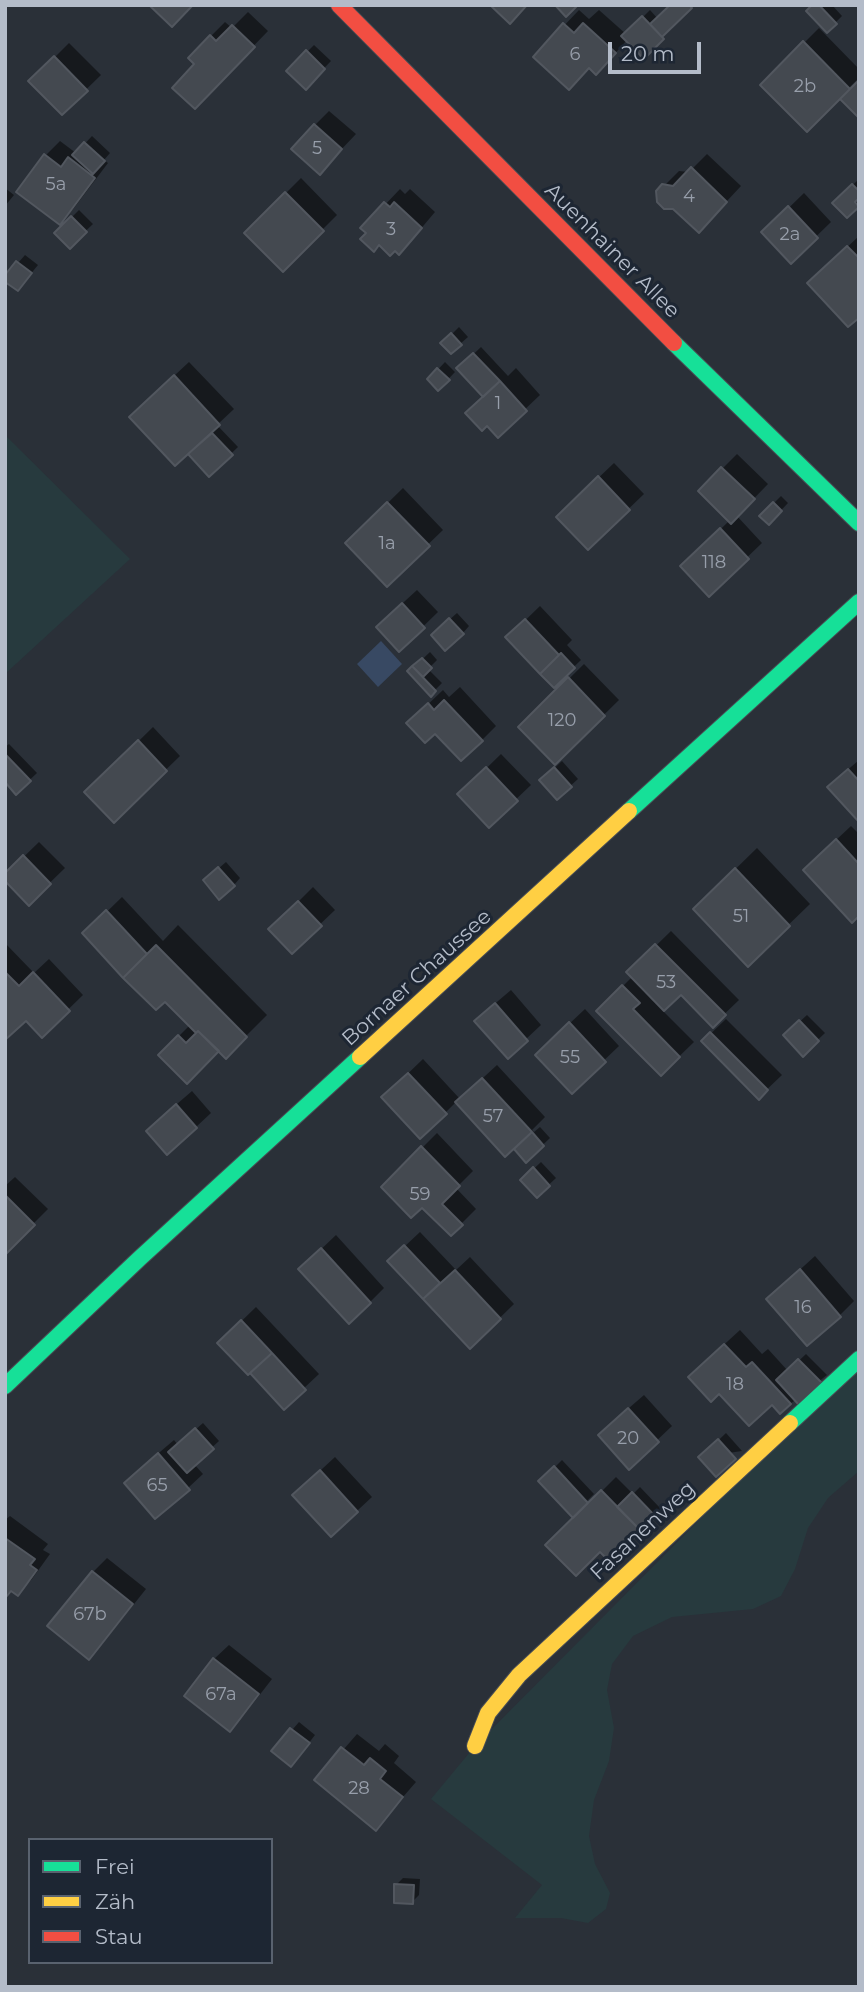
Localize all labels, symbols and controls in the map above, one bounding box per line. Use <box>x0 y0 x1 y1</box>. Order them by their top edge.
scale bar <box>612 28 705 72</box>
text: 20 m <box>621 41 675 66</box>
house number: 6 <box>570 44 580 66</box>
house number: 2b <box>794 76 816 98</box>
house number: 5 <box>312 138 322 160</box>
house number: 5a <box>46 174 66 196</box>
street label: Auenhainer Allee <box>539 178 685 324</box>
house number: 4 <box>683 186 695 208</box>
house number: 3 <box>386 219 396 241</box>
house number: 2a <box>780 224 800 246</box>
house number: 1 <box>495 393 501 415</box>
house number: 1a <box>378 533 396 555</box>
house number: 118 <box>702 552 726 574</box>
house number: 120 <box>548 710 576 732</box>
street label: Bornaer Chaussee <box>337 904 497 1052</box>
house number: 51 <box>733 906 749 928</box>
house number: 53 <box>656 972 676 994</box>
house number: 55 <box>560 1047 580 1069</box>
house number: 57 <box>483 1106 503 1128</box>
house number: 59 <box>409 1184 431 1206</box>
house number: 16 <box>794 1297 812 1319</box>
house number: 18 <box>726 1374 744 1396</box>
house number: 20 <box>617 1428 639 1450</box>
house number: 65 <box>146 1475 168 1497</box>
street label: Fasanenweg <box>585 1476 701 1586</box>
house number: 67b <box>73 1604 107 1626</box>
house number: 67a <box>205 1684 237 1706</box>
house number: 28 <box>348 1778 370 1800</box>
legend <box>28 1838 273 1964</box>
text: Frei <box>95 1854 135 1879</box>
text: Zäh <box>95 1889 135 1914</box>
text: Stau <box>95 1924 143 1949</box>

